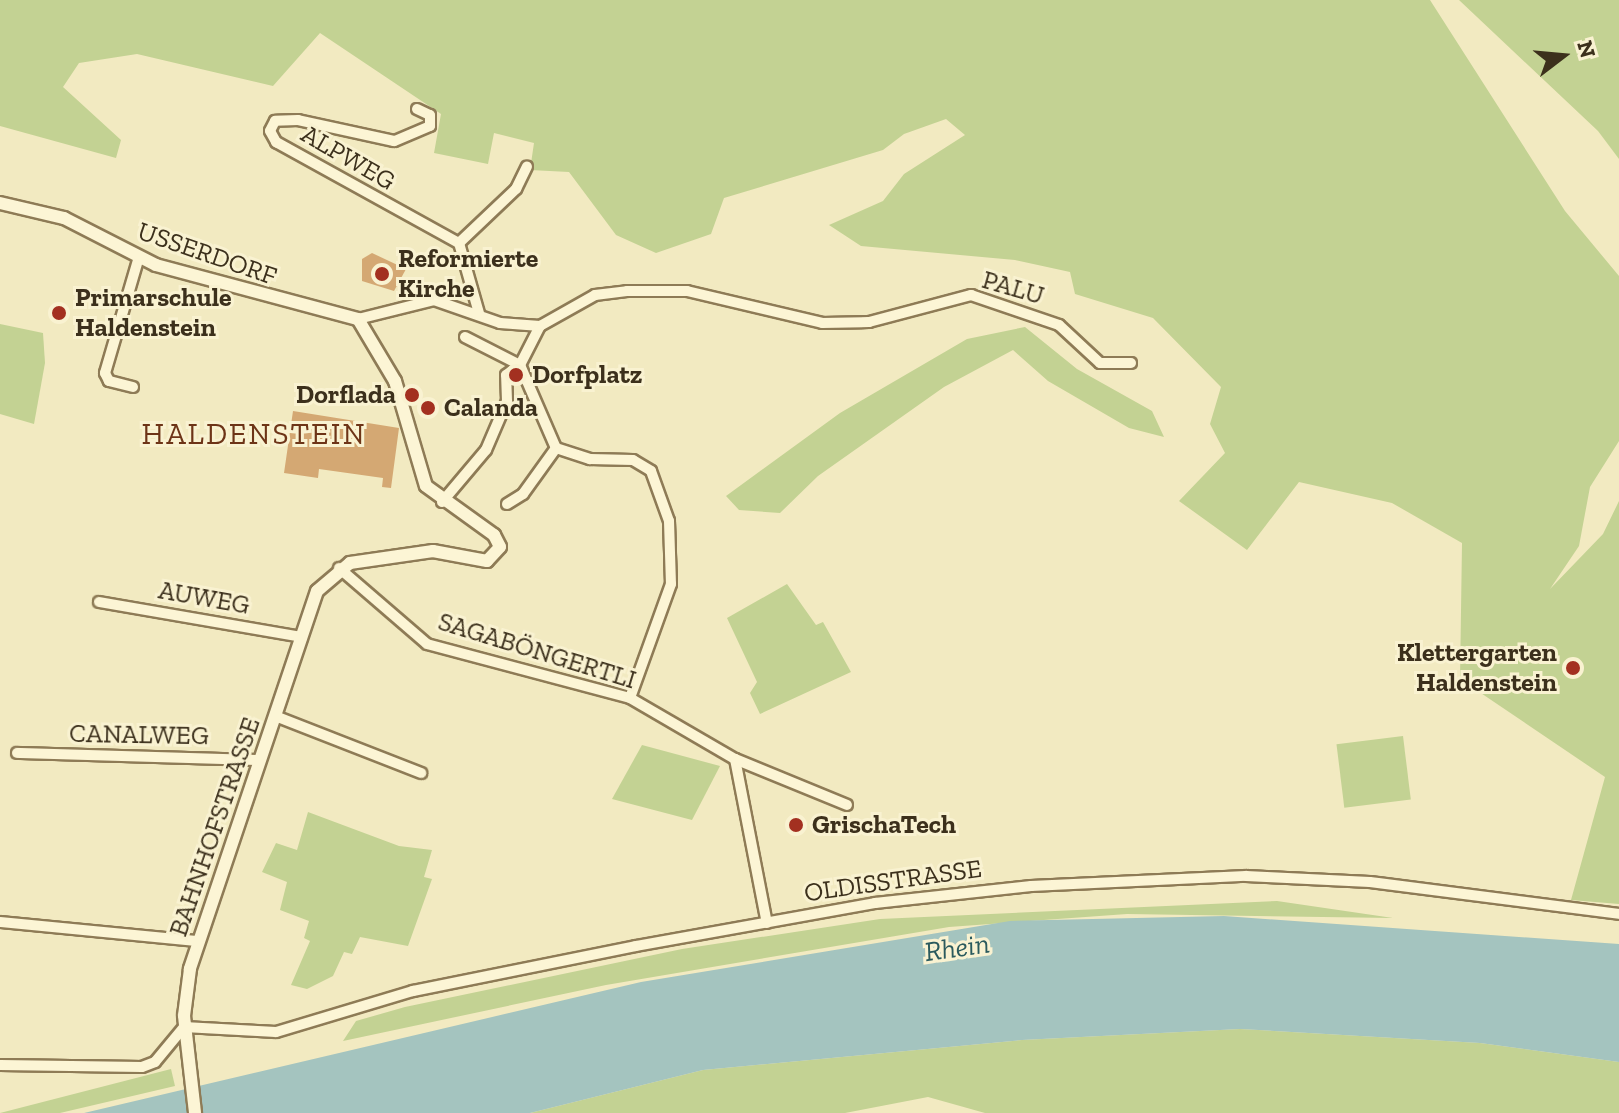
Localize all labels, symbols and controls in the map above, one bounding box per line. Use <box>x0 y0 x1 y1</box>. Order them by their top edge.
north arrow <box>1523 16 1603 96</box>
text: N <box>1571 37 1602 61</box>
street label: ALPWEG <box>295 119 401 197</box>
street label: USSERDORF <box>133 216 281 292</box>
place label: Reformierte Kirche <box>398 243 538 304</box>
street label: PALU <box>978 264 1048 312</box>
marker: Reformierte Kirche <box>373 265 391 283</box>
place label: Primarschule Haldenstein <box>75 282 232 344</box>
marker: Primarschule Haldenstein <box>50 304 68 322</box>
place label: Dorfplatz <box>532 359 642 391</box>
marker: Dorfplatz <box>507 366 525 384</box>
place label: Dorflada <box>296 379 396 411</box>
marker: Dorflada <box>403 386 421 404</box>
place label: Calanda <box>444 392 538 424</box>
marker: Calanda <box>419 399 437 417</box>
district label: HALDENSTEIN <box>141 416 367 452</box>
street label: AUWEG <box>156 575 252 621</box>
street label: SAGABÖNGERTLI <box>434 606 640 696</box>
place label: Klettergarten Haldenstein <box>1397 637 1557 698</box>
marker: Klettergarten Haldenstein <box>1564 659 1582 677</box>
street label: BAHNHOFSTRASSE <box>163 714 267 940</box>
street label: CANALWEG <box>69 718 209 752</box>
place label: GrischaTech <box>812 809 956 841</box>
marker: GrischaTech <box>787 816 805 834</box>
street label: OLDISSTRASSE <box>802 853 984 909</box>
water label: Rhein <box>923 927 991 969</box>

